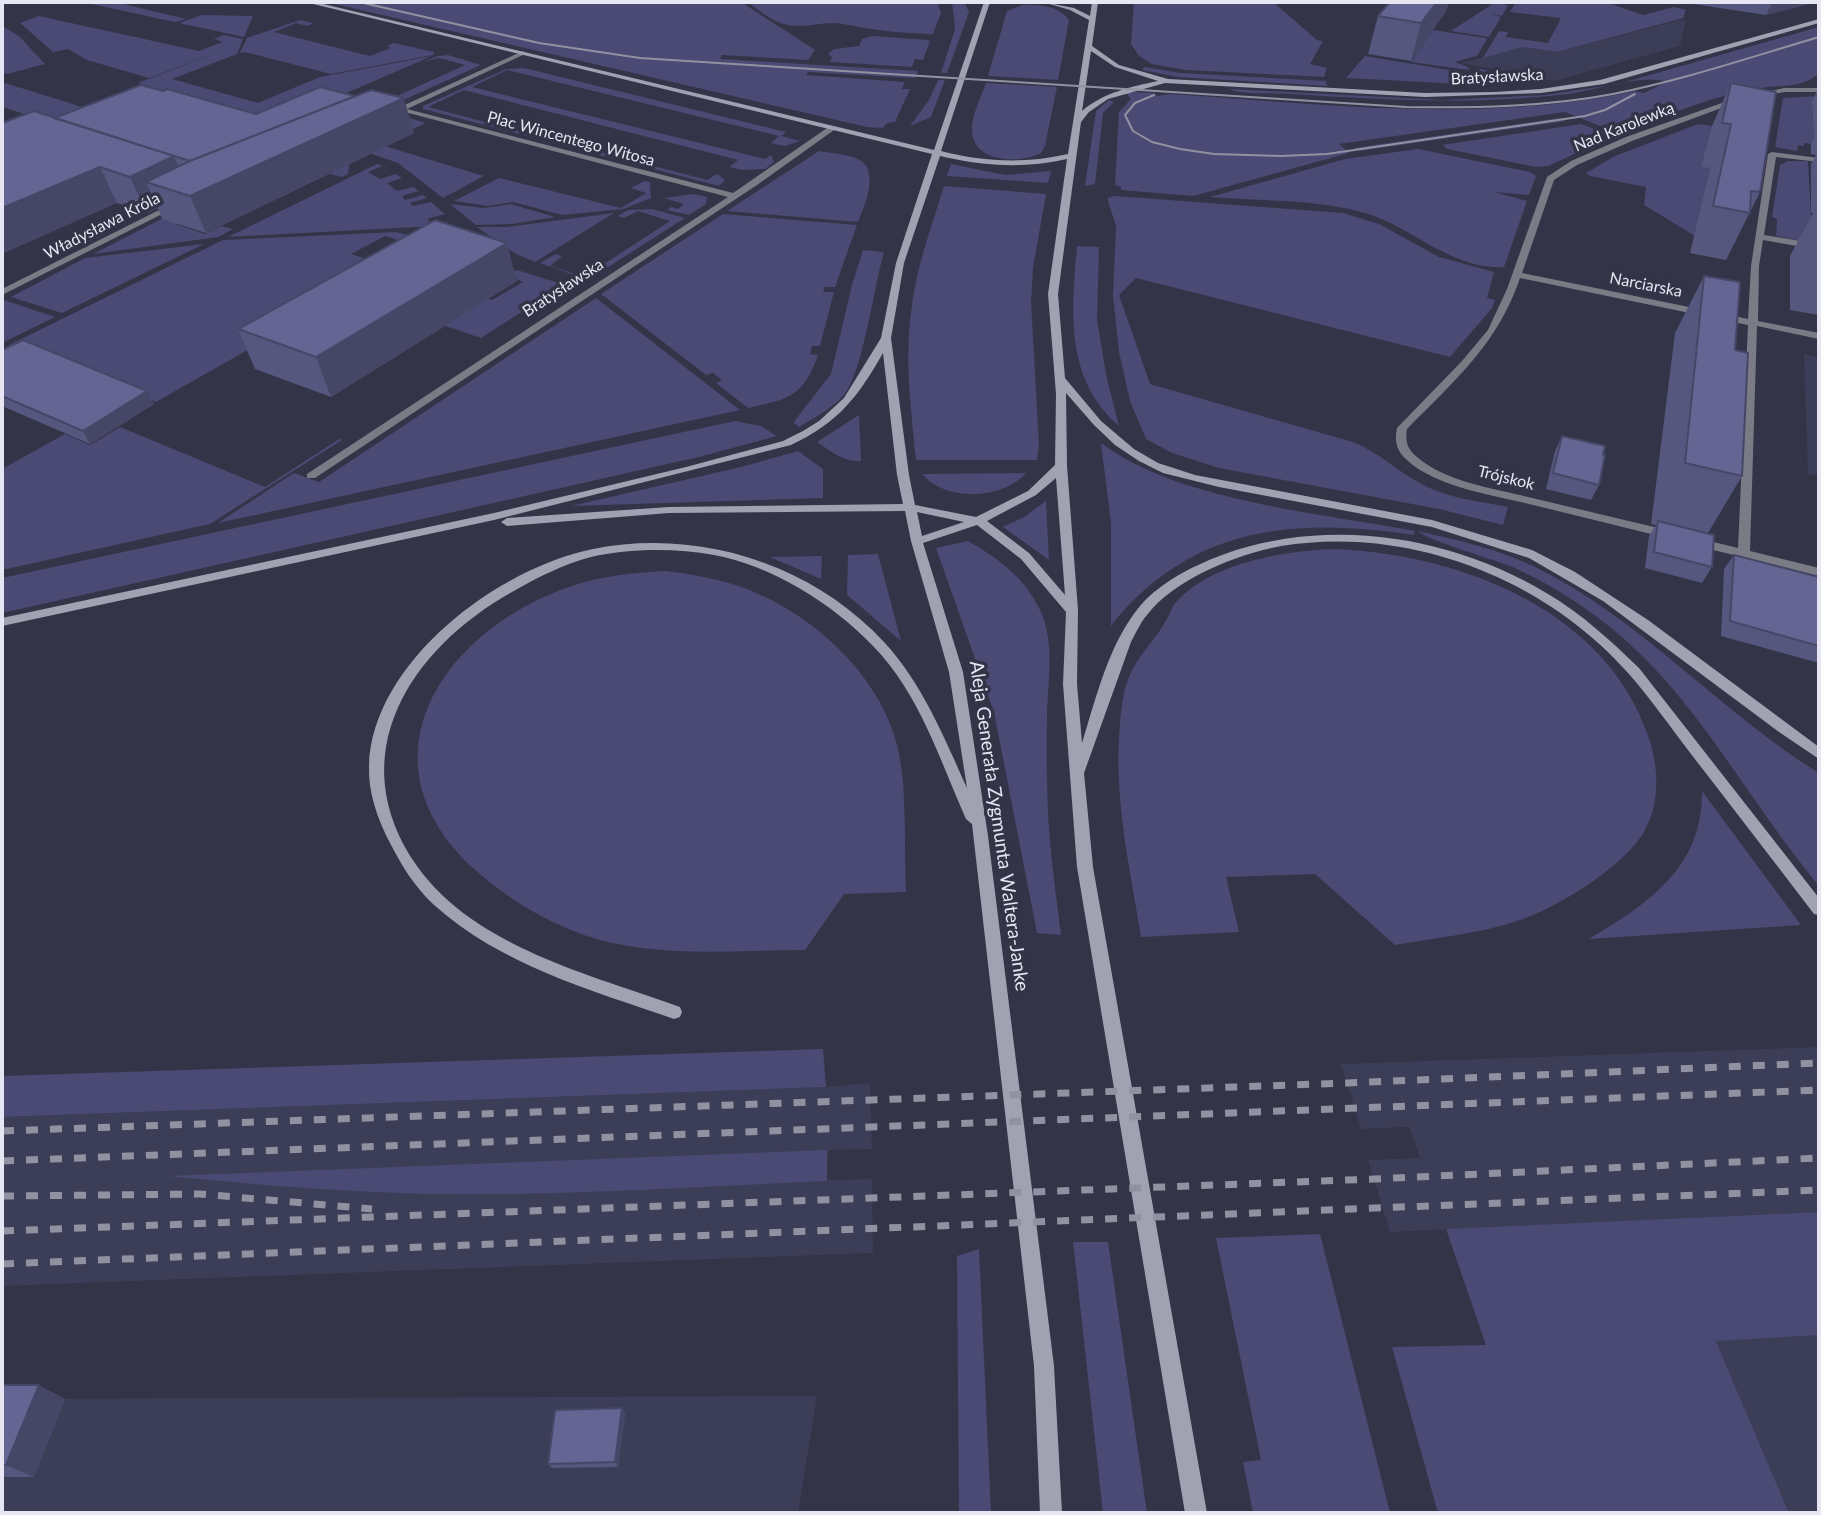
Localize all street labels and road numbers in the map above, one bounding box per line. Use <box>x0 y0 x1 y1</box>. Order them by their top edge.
street label: Bratysławska <box>1450 65 1544 89</box>
street label: Nad Karolewką <box>1571 98 1677 156</box>
street label: Plac Wincentego Witosa <box>485 107 657 171</box>
street label: Władysława Króla <box>41 188 163 264</box>
street label: Bratysławska <box>519 255 607 321</box>
street label: Narciarska <box>1608 269 1684 301</box>
street label: Trójskok <box>1476 462 1536 494</box>
street label: Aleja Generała Zygmunta Waltera-Janke <box>965 659 1033 993</box>

